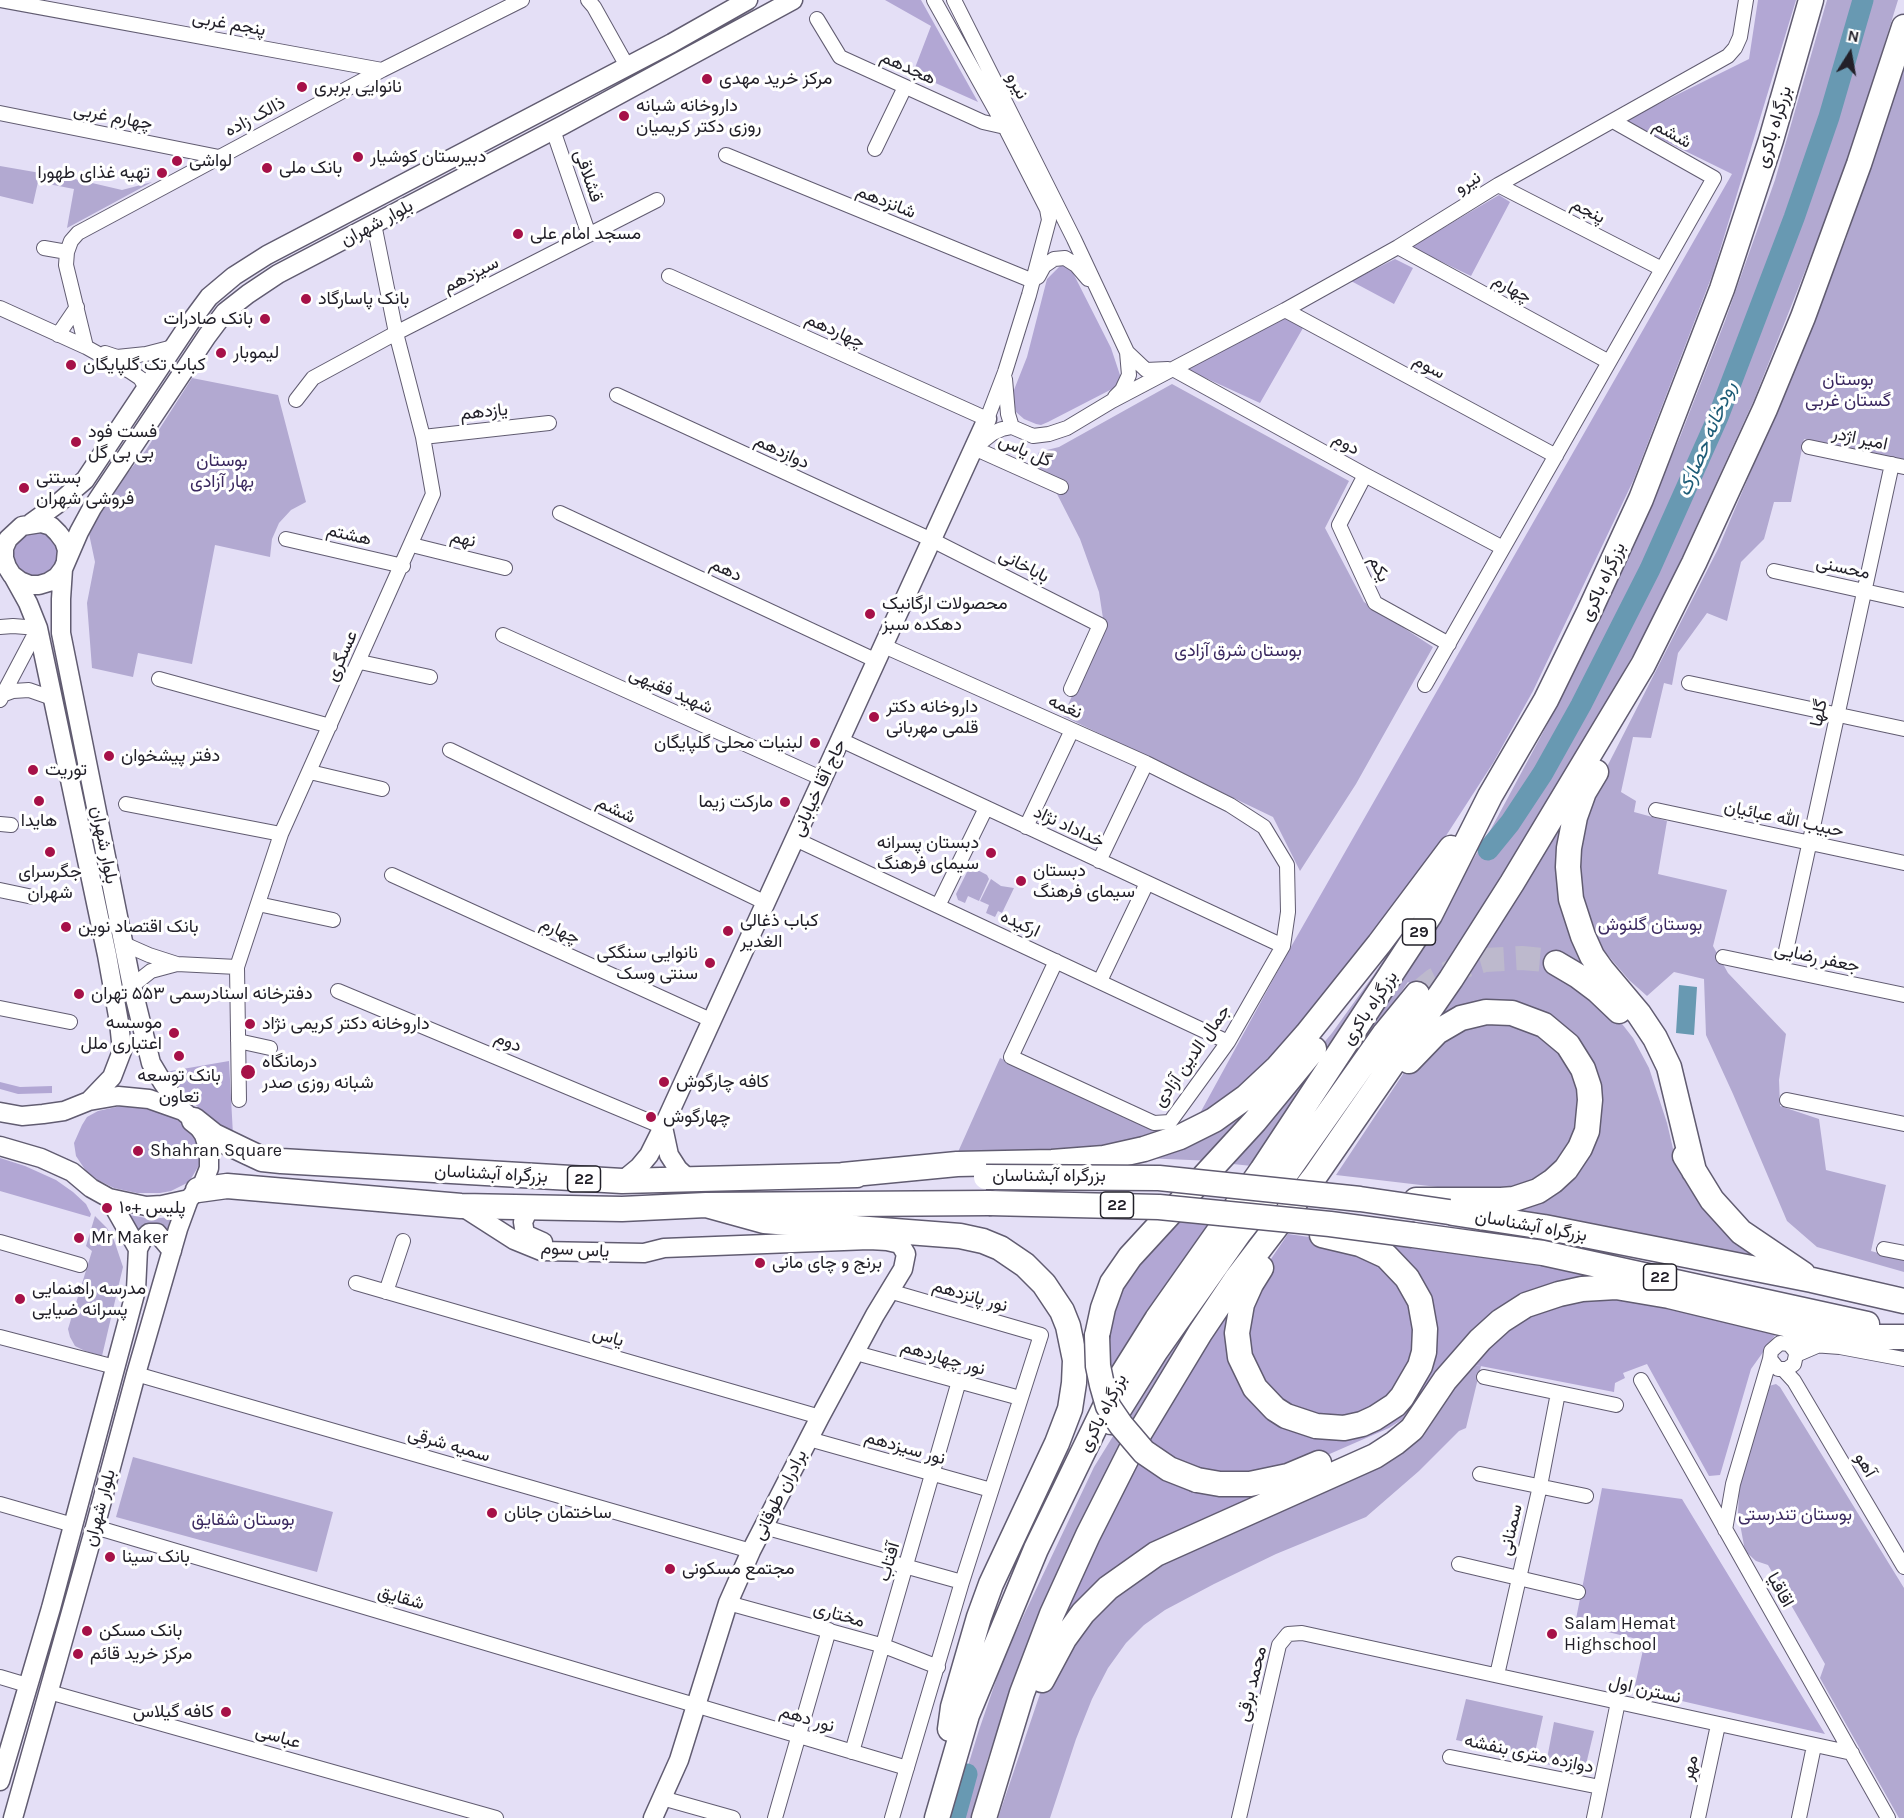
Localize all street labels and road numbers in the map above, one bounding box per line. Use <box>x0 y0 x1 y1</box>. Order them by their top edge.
street label: پنجم غربی <box>191 7 267 41</box>
street label: هجدهم <box>877 46 939 90</box>
street label: نیرو <box>1001 69 1033 103</box>
street label: بزرگراه باکری <box>1751 83 1797 171</box>
street label: ذالک زاده <box>221 92 289 142</box>
street label: چهارم غربی <box>72 99 154 135</box>
street label: ششم <box>1649 115 1695 153</box>
street label: قشلاقی <box>569 147 607 205</box>
street label: نیرو <box>1451 167 1485 199</box>
street label: شانزدهم <box>853 180 919 224</box>
street label: پنجم <box>1567 193 1609 229</box>
street label: بلوار شهران <box>337 195 417 251</box>
street label: سیزدهم <box>440 252 502 298</box>
street label: چهارم <box>1489 270 1535 308</box>
street label: چهاردهم <box>802 308 868 354</box>
street label: سوم <box>1409 350 1449 384</box>
street label: یازدهم <box>459 399 509 425</box>
street label: امیر اژدر <box>1830 423 1890 455</box>
street label: دوم <box>1329 428 1363 460</box>
street label: دوازدهم <box>751 430 813 474</box>
street label: گل یاس <box>995 430 1055 472</box>
street label: هشتم <box>324 519 374 551</box>
street label: نهم <box>448 525 478 553</box>
street label: بزرگراه باکری <box>1575 539 1631 625</box>
street label: باباخانی <box>995 544 1053 588</box>
street label: محسنی <box>1814 552 1872 584</box>
street label: دهم <box>707 553 745 587</box>
street label: یکم <box>1364 553 1394 585</box>
street label: عسگری <box>321 627 363 685</box>
street label: شهید فقیهی <box>626 663 716 719</box>
street label: نغمه <box>1045 690 1085 724</box>
street label: گلها <box>1806 697 1832 729</box>
street label: حاج آقا خیابانی <box>787 736 851 840</box>
street label: ششم <box>593 791 639 829</box>
street label: حبیب الله عبائیان <box>1722 796 1846 842</box>
street label: خداداد نژاد <box>1030 801 1108 853</box>
street label: بلوار شهران <box>86 804 122 886</box>
street label: ارکیده <box>997 906 1043 942</box>
street label: چهارم <box>537 913 583 949</box>
road number: 29 <box>1402 919 1436 945</box>
street label: جعفر رضایی <box>1772 938 1862 978</box>
street label: بزرگراه باکری <box>1337 967 1403 1049</box>
street label: جمال الدین آزادی <box>1149 1001 1235 1111</box>
street label: دوم <box>491 1027 525 1057</box>
street label: بزرگراه آبشناسان <box>434 1160 548 1188</box>
street label: بزرگراه آبشناسان <box>992 1165 1106 1187</box>
road number: 22 <box>568 1166 600 1192</box>
road number: 22 <box>1100 1192 1134 1218</box>
street label: بزرگراه آبشناسان <box>1473 1206 1589 1246</box>
street label: یاس سوم <box>540 1237 610 1263</box>
road number: 22 <box>1644 1264 1676 1290</box>
street label: نور پانزدهم <box>930 1275 1010 1317</box>
street label: یاس <box>590 1322 626 1352</box>
street label: نور چهاردهم <box>898 1336 988 1380</box>
street label: بزرگراه باکری <box>1074 1370 1132 1456</box>
street label: سمیه شرقی <box>405 1423 493 1467</box>
street label: نور سیزدهم <box>862 1426 948 1470</box>
street label: برادران طوقانی <box>748 1446 812 1544</box>
street label: آهو <box>1849 1449 1881 1481</box>
street label: بلوار شهران <box>79 1467 121 1549</box>
street label: سمنانی <box>1495 1502 1527 1558</box>
street label: آفتاب <box>873 1540 905 1584</box>
street label: اقاقیا <box>1762 1569 1798 1611</box>
street label: شقایق <box>375 1581 427 1615</box>
street label: مختاری <box>811 1597 867 1633</box>
street label: محمد برقی <box>1232 1644 1272 1724</box>
street label: نسترن اول <box>1607 1671 1683 1709</box>
street label: نور دهم <box>777 1700 837 1738</box>
street label: عباسی <box>253 1720 303 1754</box>
street label: دوازده متری بنفشه <box>1462 1730 1596 1778</box>
street label: مهر <box>1677 1753 1703 1783</box>

